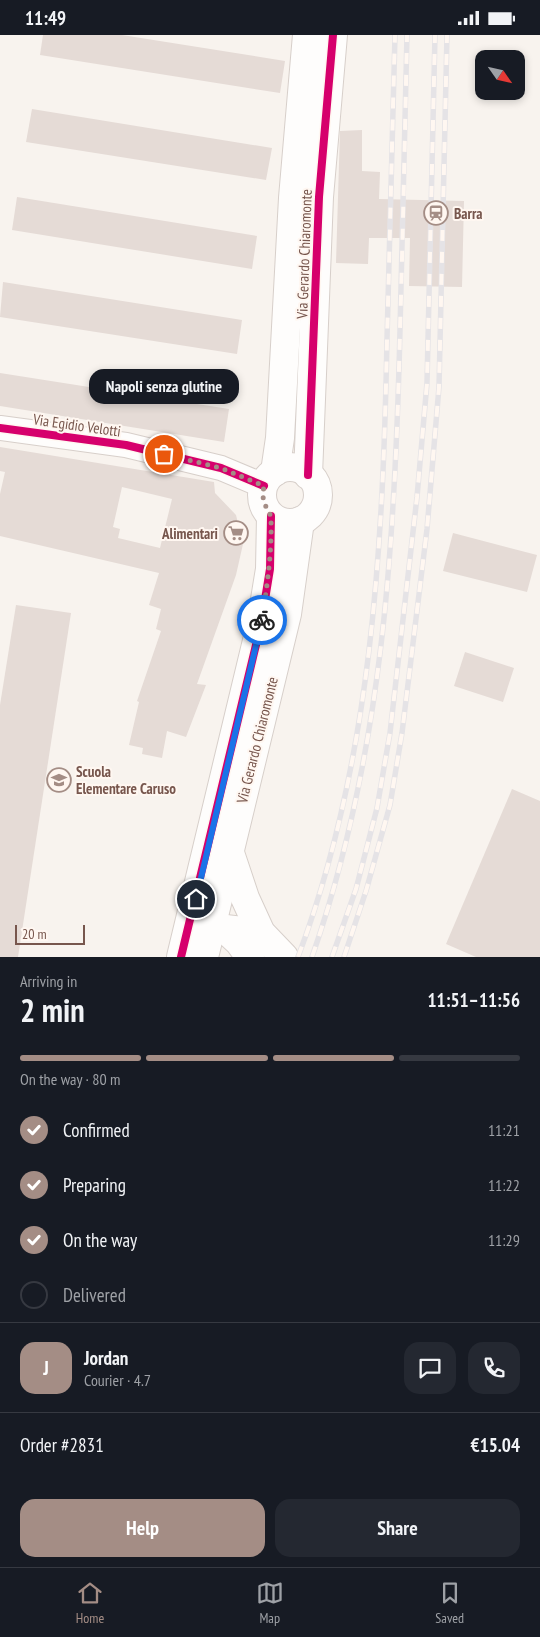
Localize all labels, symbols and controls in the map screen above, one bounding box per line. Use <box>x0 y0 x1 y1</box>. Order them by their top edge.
text: 11:49 <box>25 6 66 30</box>
north arrow <box>475 50 525 100</box>
map controls <box>475 50 525 100</box>
street label: Via Gerardo Chiaromonte <box>292 189 316 320</box>
station icon: Barra <box>423 200 449 226</box>
place label: Barra <box>454 204 483 223</box>
callout: Napoli senza glutine <box>89 369 239 404</box>
text: Napoli senza glutine <box>106 376 222 396</box>
street label: Via Egidio Velotti <box>31 409 122 441</box>
pin <box>143 433 185 475</box>
icon: bag <box>150 440 178 468</box>
supermarket icon: Alimentari <box>223 520 249 546</box>
place label: Alimentari <box>161 524 218 543</box>
courier <box>237 595 287 645</box>
icon: bike <box>248 606 276 634</box>
street label: Via Gerardo Chiaromonte <box>232 675 282 806</box>
place label: Scuola Elementare Caruso <box>76 762 176 798</box>
school or university icon: Scuola Elementare Caruso <box>46 767 72 793</box>
pin <box>175 878 217 920</box>
icon: home <box>182 885 210 913</box>
scale bar <box>15 922 85 945</box>
text: 20 m <box>22 925 47 943</box>
text: Arriving in <box>20 971 77 991</box>
text: 11:51–11:56 <box>427 988 520 1012</box>
text: 2 min <box>20 989 85 1031</box>
text: On the way · 80 m <box>20 1069 120 1089</box>
icon: check <box>20 1116 48 1144</box>
text: Confirmed <box>63 1118 130 1142</box>
text: 11:21 <box>488 1120 520 1140</box>
icon: check <box>20 1171 48 1199</box>
text: Preparing <box>63 1173 126 1197</box>
text: 11:22 <box>488 1175 520 1195</box>
icon: check <box>20 1226 48 1254</box>
text: On the way <box>63 1228 137 1252</box>
text: 11:29 <box>488 1230 520 1250</box>
text: Delivered <box>63 1283 126 1307</box>
button: chat <box>404 1342 456 1394</box>
button: phone <box>468 1342 520 1394</box>
text: Jordan <box>84 1346 128 1370</box>
text: J <box>43 1356 49 1380</box>
text: Courier · 4.7 <box>84 1370 151 1390</box>
text: Order #2831 <box>20 1433 104 1457</box>
text: €15.04 <box>471 1433 520 1457</box>
button: Help <box>20 1499 265 1557</box>
button: Share <box>275 1499 520 1557</box>
tab: Home <box>76 1579 104 1627</box>
tab: Map <box>256 1579 284 1627</box>
tab: Saved <box>435 1579 464 1627</box>

